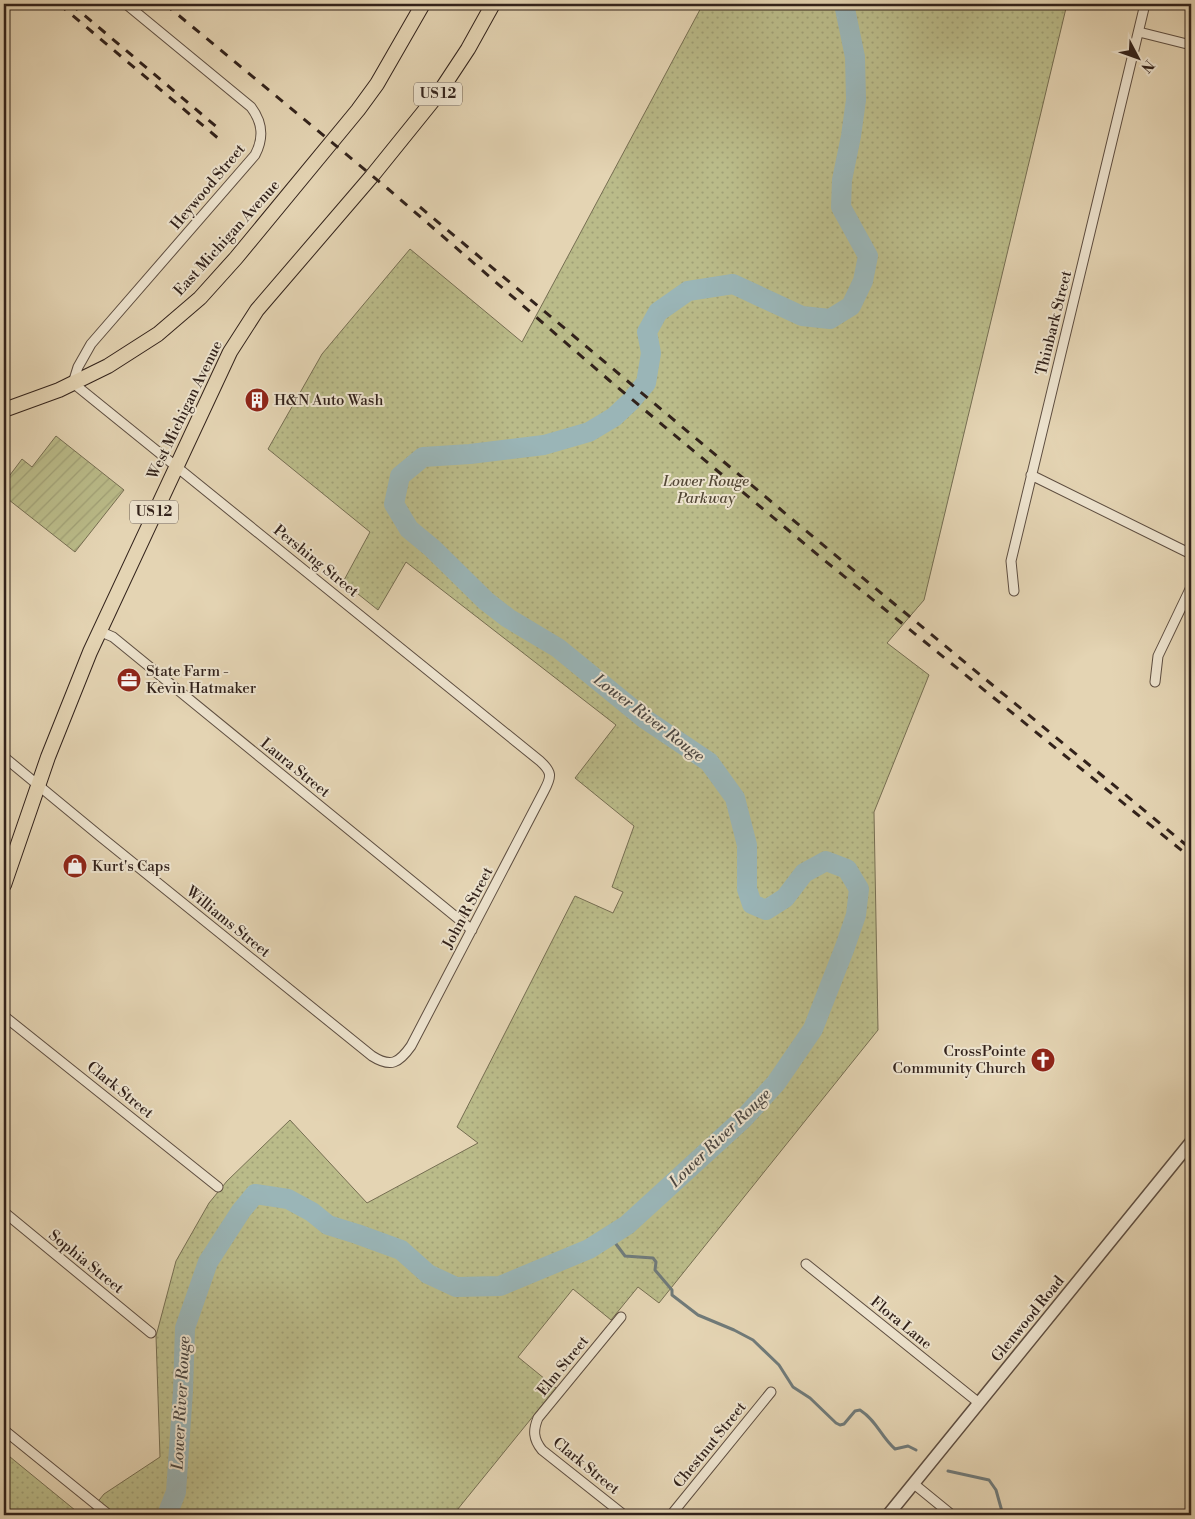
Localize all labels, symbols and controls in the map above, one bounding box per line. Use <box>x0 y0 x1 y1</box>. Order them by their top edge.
north arrow <box>1112 32 1162 82</box>
text: N <box>1137 56 1157 76</box>
road number: US 12 <box>414 82 462 106</box>
street label: Heywood Street <box>167 140 250 234</box>
street label: East Michigan Avenue <box>170 176 284 300</box>
street label: Thinbark Street <box>1032 268 1076 377</box>
street label: West Michigan Avenue <box>143 338 227 483</box>
building icon: H&N Auto Wash <box>244 387 270 413</box>
place label: H&N Auto Wash <box>274 391 383 410</box>
park label: Lower Rouge Parkway <box>662 472 749 508</box>
road number: US 12 <box>130 501 178 524</box>
street label: Pershing Street <box>269 521 363 602</box>
place label: State Farm - Kevin Hatmaker <box>146 662 257 698</box>
office icon: State Farm - Kevin Hatmaker <box>116 667 142 693</box>
water label: Lower River Rouge <box>589 669 709 767</box>
street label: Laura Street <box>256 734 334 802</box>
shop icon: Kurt's Caps <box>62 853 88 879</box>
place label: Kurt's Caps <box>92 857 170 876</box>
street label: John R Street <box>438 863 498 953</box>
street label: Williams Street <box>181 882 275 962</box>
place label: CrossPointe Community Church <box>893 1042 1026 1078</box>
church icon: CrossPointe Community Church <box>1030 1047 1056 1073</box>
street label: Clark Street <box>83 1057 158 1123</box>
water label: Lower River Rouge <box>664 1084 775 1192</box>
street label: Sophia Street <box>45 1226 128 1298</box>
street label: Glenwood Road <box>987 1272 1069 1366</box>
street label: Flora Lane <box>866 1292 936 1354</box>
street label: Elm Street <box>533 1332 593 1400</box>
water label: Lower River Rouge <box>167 1335 195 1471</box>
street label: Chestnut Street <box>669 1398 751 1492</box>
street label: Clark Street <box>549 1433 624 1499</box>

